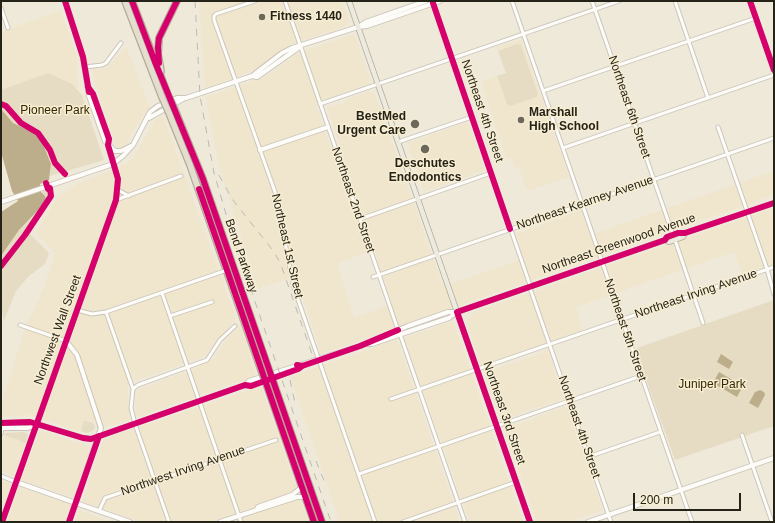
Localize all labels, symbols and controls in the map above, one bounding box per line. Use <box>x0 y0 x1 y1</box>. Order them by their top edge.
place label: Fitness 1440 <box>270 10 342 24</box>
marker: Fitness 1440 <box>257 12 267 22</box>
street label: Northeast 6th Street <box>605 54 653 160</box>
street label: Northeast 4th Street <box>458 58 506 164</box>
park label: Pioneer Park <box>20 104 90 118</box>
place label: Marshall High School <box>529 106 599 134</box>
place label: BestMed Urgent Care <box>337 110 406 138</box>
marker: Marshall High School <box>516 115 526 125</box>
marker: BestMed Urgent Care <box>409 118 421 130</box>
marker: Deschutes Endodontics <box>419 143 431 155</box>
street label: Northeast 2nd Street <box>328 145 378 255</box>
place label: Deschutes Endodontics <box>389 157 461 185</box>
street label: Northeast Kearney Avenue <box>515 173 655 233</box>
street label: Northeast 1st Street <box>268 192 306 300</box>
street label: Northeast Greenwood Avenue <box>540 211 698 277</box>
street label: Bend Parkway <box>222 217 260 295</box>
street label: Northeast Irving Avenue <box>633 266 759 322</box>
street label: Northwest Wall Street <box>31 273 85 387</box>
street label: Northeast 5th Street <box>601 277 649 383</box>
street label: Northeast 3rd Street <box>480 360 528 466</box>
street label: Northeast 4th Street <box>555 374 603 480</box>
park label: Juniper Park <box>678 378 746 392</box>
street label: Northwest Irving Avenue <box>119 443 247 499</box>
scale bar <box>635 485 743 511</box>
text: 200 m <box>640 493 673 507</box>

